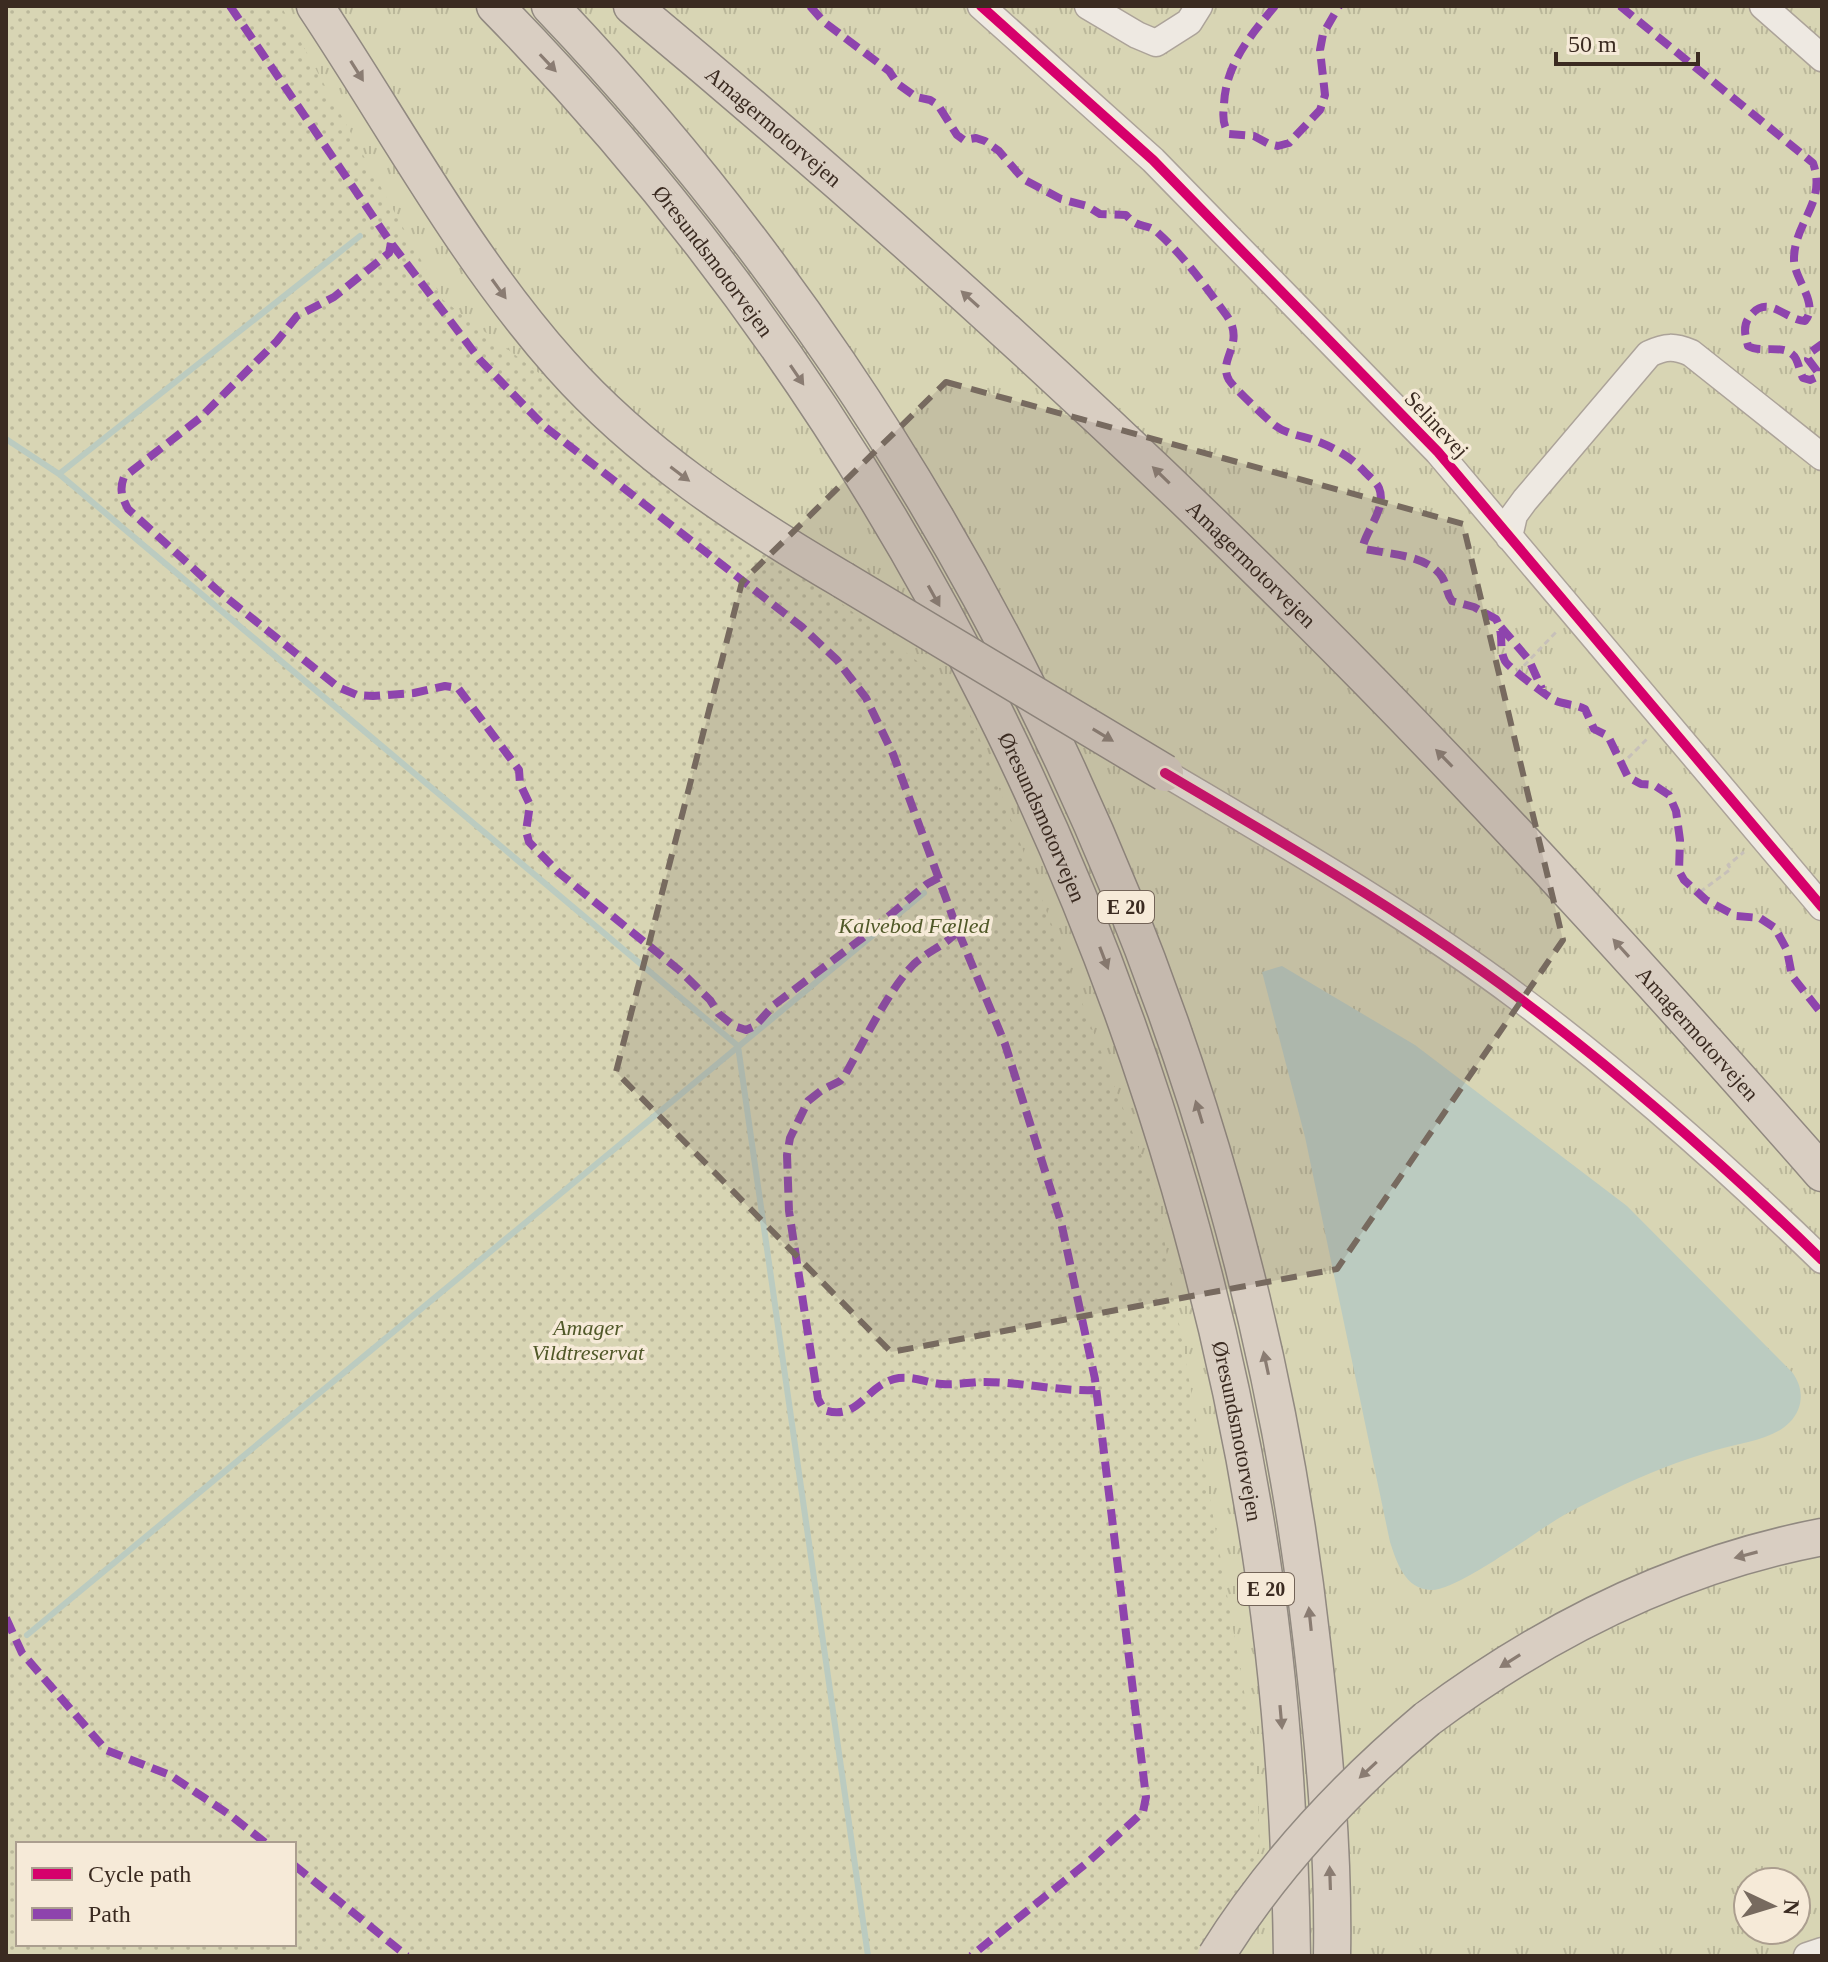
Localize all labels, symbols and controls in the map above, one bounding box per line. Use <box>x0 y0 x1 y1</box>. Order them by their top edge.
scale bar <box>1556 16 1698 66</box>
text: 50 m <box>1568 31 1617 57</box>
one-way arrow <box>539 53 557 72</box>
one-way arrow <box>350 60 364 82</box>
street label: Amagermotorvejen <box>701 61 847 192</box>
street label: Øresundsmotorvejen <box>648 181 779 342</box>
one-way arrow <box>491 279 507 299</box>
one-way arrow <box>960 290 979 308</box>
one-way arrow <box>789 365 804 386</box>
street label: Selinevej <box>1400 386 1474 463</box>
one-way arrow <box>670 466 691 482</box>
one-way arrow <box>1151 467 1170 485</box>
street label: Amagermotorvejen <box>1181 495 1321 633</box>
one-way arrow <box>927 585 941 608</box>
street label: Øresundsmotorvejen <box>993 728 1091 906</box>
one-way arrow <box>1092 728 1114 742</box>
one-way arrow <box>1435 749 1453 768</box>
road number: E 20 <box>1098 891 1154 923</box>
park label: Kalvebod Fælled <box>838 913 990 938</box>
one-way arrow <box>1612 939 1630 958</box>
one-way arrow <box>1097 946 1110 970</box>
street label: Amagermotorvejen <box>1631 962 1764 1106</box>
one-way arrow <box>1192 1099 1205 1123</box>
park label: Amager Vildtreservat <box>532 1315 645 1365</box>
street label: Øresundsmotorvejen <box>1207 1339 1267 1523</box>
one-way arrow <box>1259 1350 1272 1375</box>
one-way arrow <box>1734 1550 1759 1562</box>
road number: E 20 <box>1238 1573 1294 1605</box>
one-way arrow <box>1303 1606 1316 1631</box>
one-way arrow <box>1499 1653 1520 1668</box>
one-way arrow <box>1274 1705 1287 1730</box>
one-way arrow <box>1359 1760 1378 1778</box>
legend <box>16 1842 296 1946</box>
text: Cycle path <box>88 1861 191 1887</box>
one-way arrow <box>1324 1865 1337 1890</box>
north arrow <box>1732 1866 1812 1946</box>
text: N <box>1778 1899 1804 1916</box>
text: Path <box>88 1901 131 1927</box>

